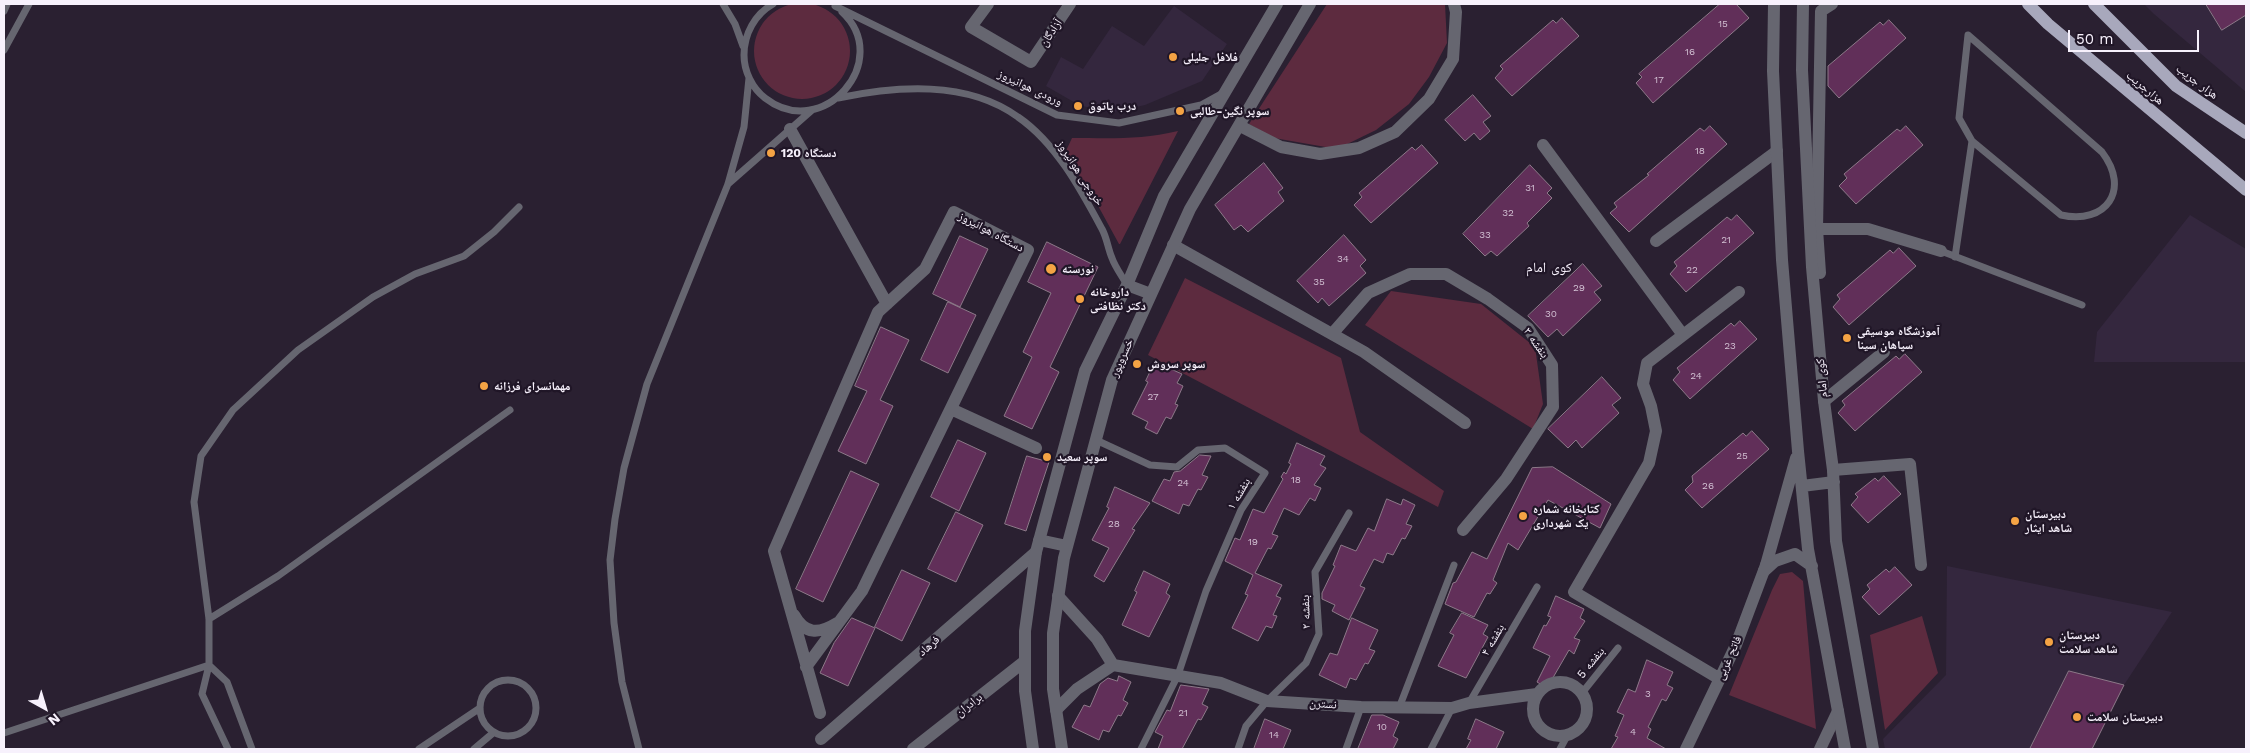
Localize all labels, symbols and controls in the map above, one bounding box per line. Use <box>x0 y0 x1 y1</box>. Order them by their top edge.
street label: آزادگان <box>1037 16 1065 50</box>
house number: 15 <box>1718 18 1728 30</box>
scale bar <box>2070 20 2201 52</box>
text: 50 m <box>2076 30 2113 48</box>
house number: 16 <box>1685 46 1695 58</box>
place label: فلافل جلیلی <box>1183 50 1238 64</box>
marker: فلافل جلیلی <box>1167 51 1179 63</box>
street label: هزار جریب <box>2173 62 2221 102</box>
street label: ورودی هوانیروز <box>995 67 1065 109</box>
street label: هزارجریب <box>2123 68 2167 108</box>
house number: 17 <box>1654 74 1664 86</box>
place label: درب پاتوق <box>1088 99 1136 113</box>
marker: درب پاتوق <box>1072 100 1084 112</box>
place label: سوپر نگین-طالبی <box>1190 104 1269 118</box>
marker: سوپر نگین-طالبی <box>1174 105 1186 117</box>
street label: خروجی هوانیروز <box>1053 137 1107 209</box>
house number: 18 <box>1695 145 1705 157</box>
place label: 120 دستگاه <box>781 146 837 160</box>
marker: 120 دستگاه <box>765 147 777 159</box>
house number: 31 <box>1525 182 1535 194</box>
house number: 32 <box>1502 207 1514 219</box>
street label: دستگاه هوانیروز <box>956 209 1026 255</box>
house number: 33 <box>1479 229 1491 241</box>
house number: 21 <box>1721 234 1731 246</box>
house number: 34 <box>1337 253 1349 265</box>
district label: کوی امام <box>1526 260 1572 276</box>
marker: نورسته <box>1044 262 1058 276</box>
place label: نورسته <box>1062 262 1094 276</box>
house number: 22 <box>1686 264 1698 276</box>
house number: 35 <box>1313 276 1325 288</box>
house number: 29 <box>1573 282 1585 294</box>
place label: داروخانه دکتر نظافتی <box>1090 285 1146 313</box>
marker: داروخانه دکتر نظافتی <box>1074 293 1086 305</box>
house number: 30 <box>1545 308 1557 320</box>
place label: آموزشگاه موسیقی سپاهان سینا <box>1857 324 1940 352</box>
street label: بنفشه ۳ <box>1520 325 1552 361</box>
marker: آموزشگاه موسیقی سپاهان سینا <box>1841 332 1853 344</box>
street label: خسروپور <box>1107 337 1137 379</box>
house number: 23 <box>1724 340 1736 352</box>
place label: سوپر سروش <box>1147 357 1205 371</box>
marker: سوپر سروش <box>1131 358 1143 370</box>
street label: کوی امام <box>1813 358 1831 398</box>
house number: 24 <box>1690 370 1702 382</box>
place label: مهمانسرای فرزانه <box>494 379 570 393</box>
marker: مهمانسرای فرزانه <box>478 380 490 392</box>
house number: 27 <box>1147 391 1159 403</box>
place label: سوپر سعید <box>1057 450 1107 464</box>
house number: 25 <box>1736 450 1748 462</box>
marker: سوپر سعید <box>1041 451 1053 463</box>
house number: 18 <box>1291 474 1301 486</box>
street label: بنفشه ۱ <box>1224 476 1254 512</box>
house number: 24 <box>1177 477 1189 489</box>
house number: 26 <box>1702 480 1714 492</box>
place label: کتابخانه شماره یک شهرداری <box>1533 502 1599 530</box>
place label: دبیرستان شاهد ایثار <box>2025 507 2072 535</box>
marker: کتابخانه شماره یک شهرداری <box>1517 510 1529 522</box>
marker: دبیرستان شاهد ایثار <box>2009 515 2021 527</box>
house number: 28 <box>1108 518 1120 530</box>
house number: 19 <box>1248 536 1258 548</box>
street label: بنفشه ۲ <box>1298 595 1314 629</box>
street label: بنفشه ۴ <box>1478 622 1508 658</box>
place label: دبیرستان شاهد سلامت <box>2059 628 2118 656</box>
street label: فرهاد <box>915 633 943 659</box>
street label: فاتح غربی <box>1713 634 1745 682</box>
marker: دبیرستان شاهد سلامت <box>2043 636 2055 648</box>
street label: بنفشه 5 <box>1574 645 1608 681</box>
north arrow <box>20 683 70 733</box>
house number: 3 <box>1645 688 1651 700</box>
street label: برادران <box>953 690 985 720</box>
street label: نسترن <box>1309 696 1337 712</box>
house number: 21 <box>1178 707 1188 719</box>
text: N <box>45 710 64 729</box>
place label: دبیرستان سلامت <box>2087 710 2163 724</box>
marker: دبیرستان سلامت <box>2071 711 2083 723</box>
house number: 10 <box>1377 721 1387 733</box>
house number: 4 <box>1630 726 1636 738</box>
house number: 14 <box>1269 729 1279 741</box>

